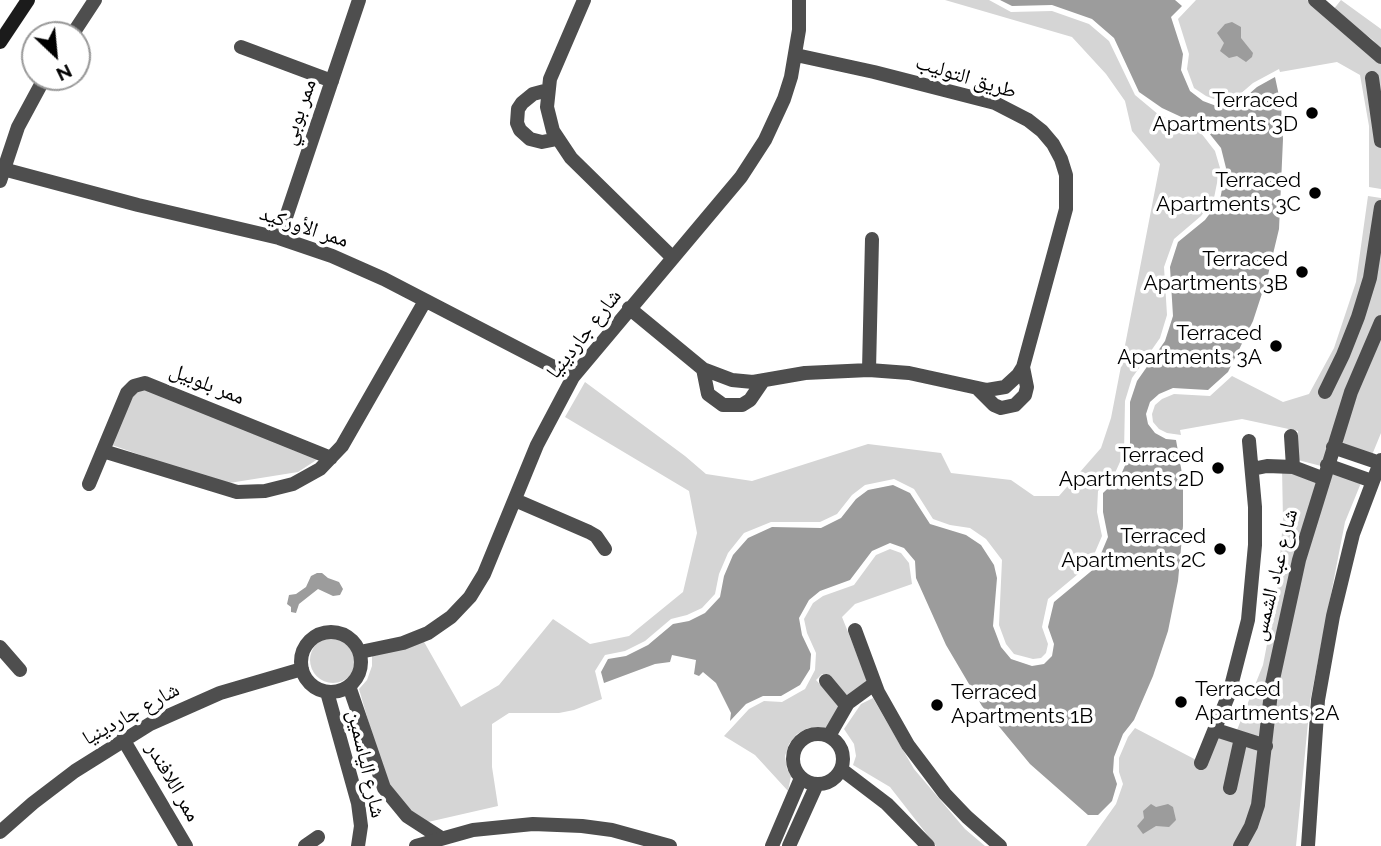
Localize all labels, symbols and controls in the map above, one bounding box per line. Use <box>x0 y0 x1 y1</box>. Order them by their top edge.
north arrow <box>21 21 91 91</box>
street label: طريق التوليب <box>912 50 1020 104</box>
text: N <box>53 60 76 86</box>
street label: ممر بوبي <box>276 76 322 148</box>
place label: Terraced Apartments 3D <box>1152 88 1298 138</box>
marker: Terraced Apartments 3D <box>1304 105 1320 121</box>
place label: Terraced Apartments 3C <box>1156 168 1301 218</box>
marker: Terraced Apartments 3C <box>1307 185 1323 201</box>
street label: ممر الأوركيد <box>256 201 352 253</box>
place label: Terraced Apartments 3B <box>1143 247 1288 297</box>
marker: Terraced Apartments 3B <box>1294 264 1310 280</box>
street label: شارع جاردينيا <box>541 284 627 384</box>
place label: Terraced Apartments 3A <box>1117 321 1262 371</box>
marker: Terraced Apartments 3A <box>1268 338 1284 354</box>
street label: ممر بلوبيل <box>166 358 248 410</box>
place label: Terraced Apartments 2D <box>1059 443 1204 493</box>
marker: Terraced Apartments 2D <box>1210 460 1226 476</box>
street label: شارع عباد الشمس <box>1246 507 1304 643</box>
place label: Terraced Apartments 2C <box>1061 524 1206 574</box>
marker: Terraced Apartments 2C <box>1212 541 1228 557</box>
street label: شارع جاردينيا <box>78 677 184 751</box>
place label: Terraced Apartments 2A <box>1195 677 1339 727</box>
place label: Terraced Apartments 1B <box>951 680 1093 730</box>
marker: Terraced Apartments 2A <box>1173 694 1189 710</box>
marker: Terraced Apartments 1B <box>929 697 945 713</box>
street label: شارع الياسمين <box>341 708 391 820</box>
street label: ممر اللافندر <box>140 738 206 826</box>

